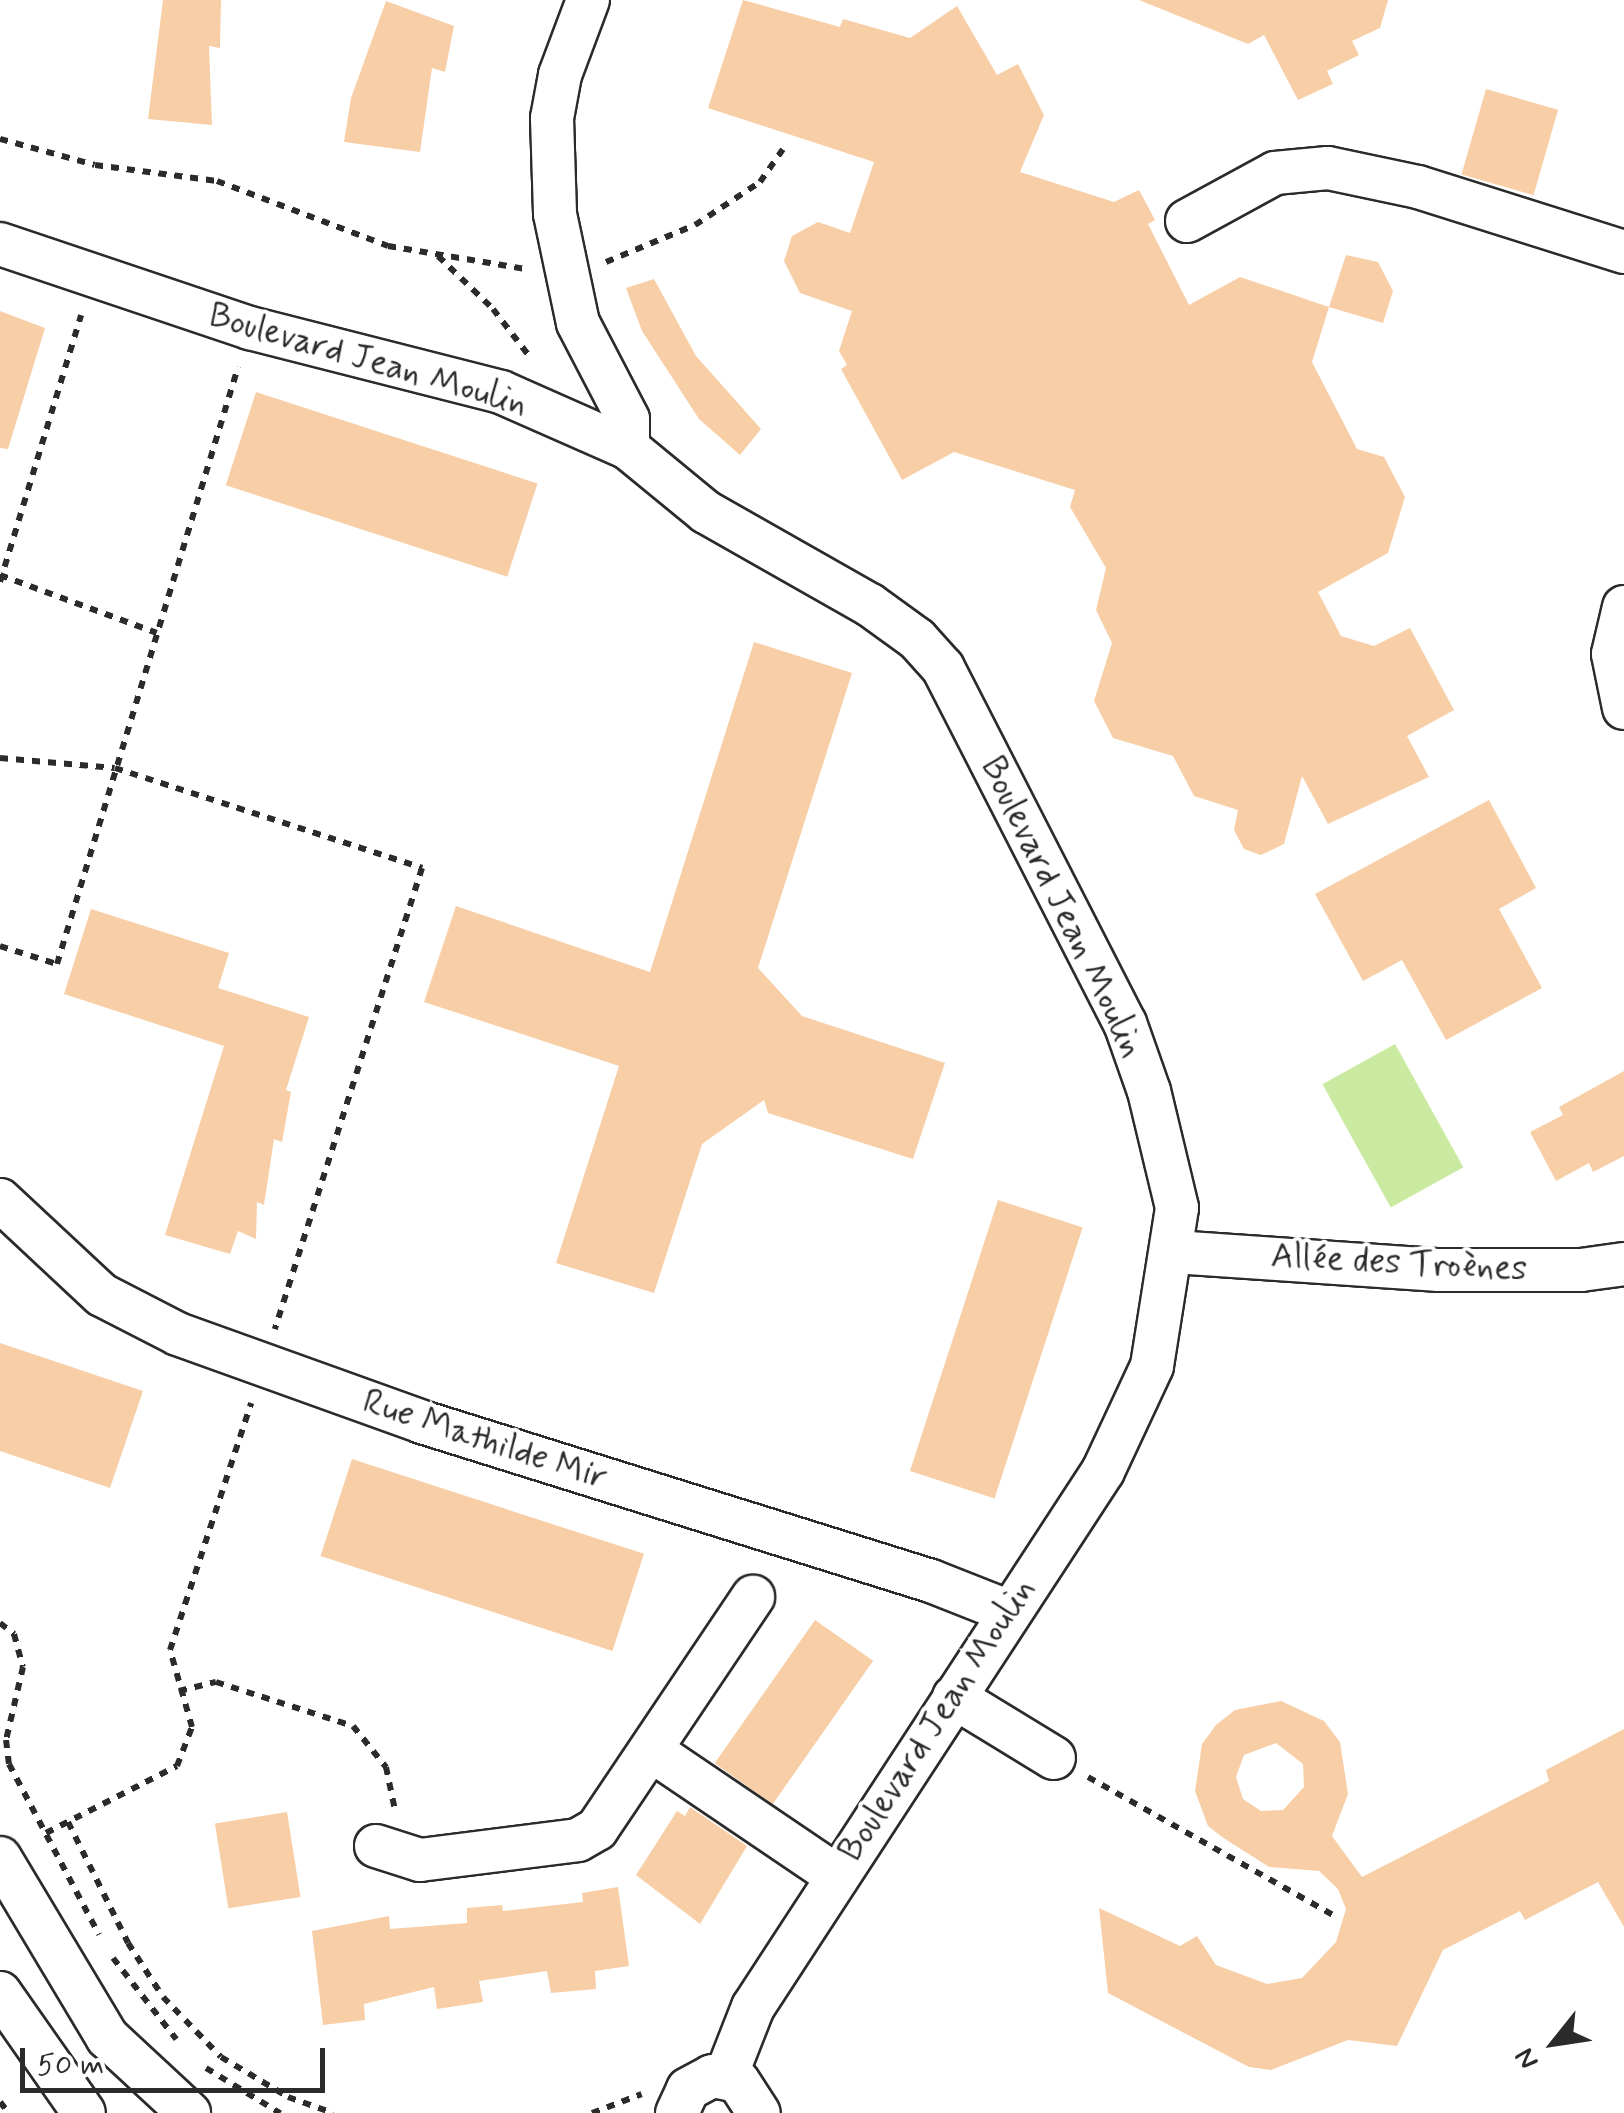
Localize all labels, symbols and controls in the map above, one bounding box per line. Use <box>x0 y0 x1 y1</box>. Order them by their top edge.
street label: Boulevard Jean Moulin <box>205 295 531 425</box>
street label: Boulevard Jean Moulin <box>971 750 1153 1064</box>
street label: Allée des Troènes <box>1271 1235 1527 1291</box>
street label: Rue Mathilde Mir <box>358 1381 612 1499</box>
street label: Boulevard Jean Moulin <box>830 1571 1044 1869</box>
north arrow <box>1504 1993 1604 2093</box>
scale bar <box>25 2028 330 2090</box>
text: N <box>1507 2041 1548 2076</box>
text: 50 m <box>37 2046 104 2085</box>

